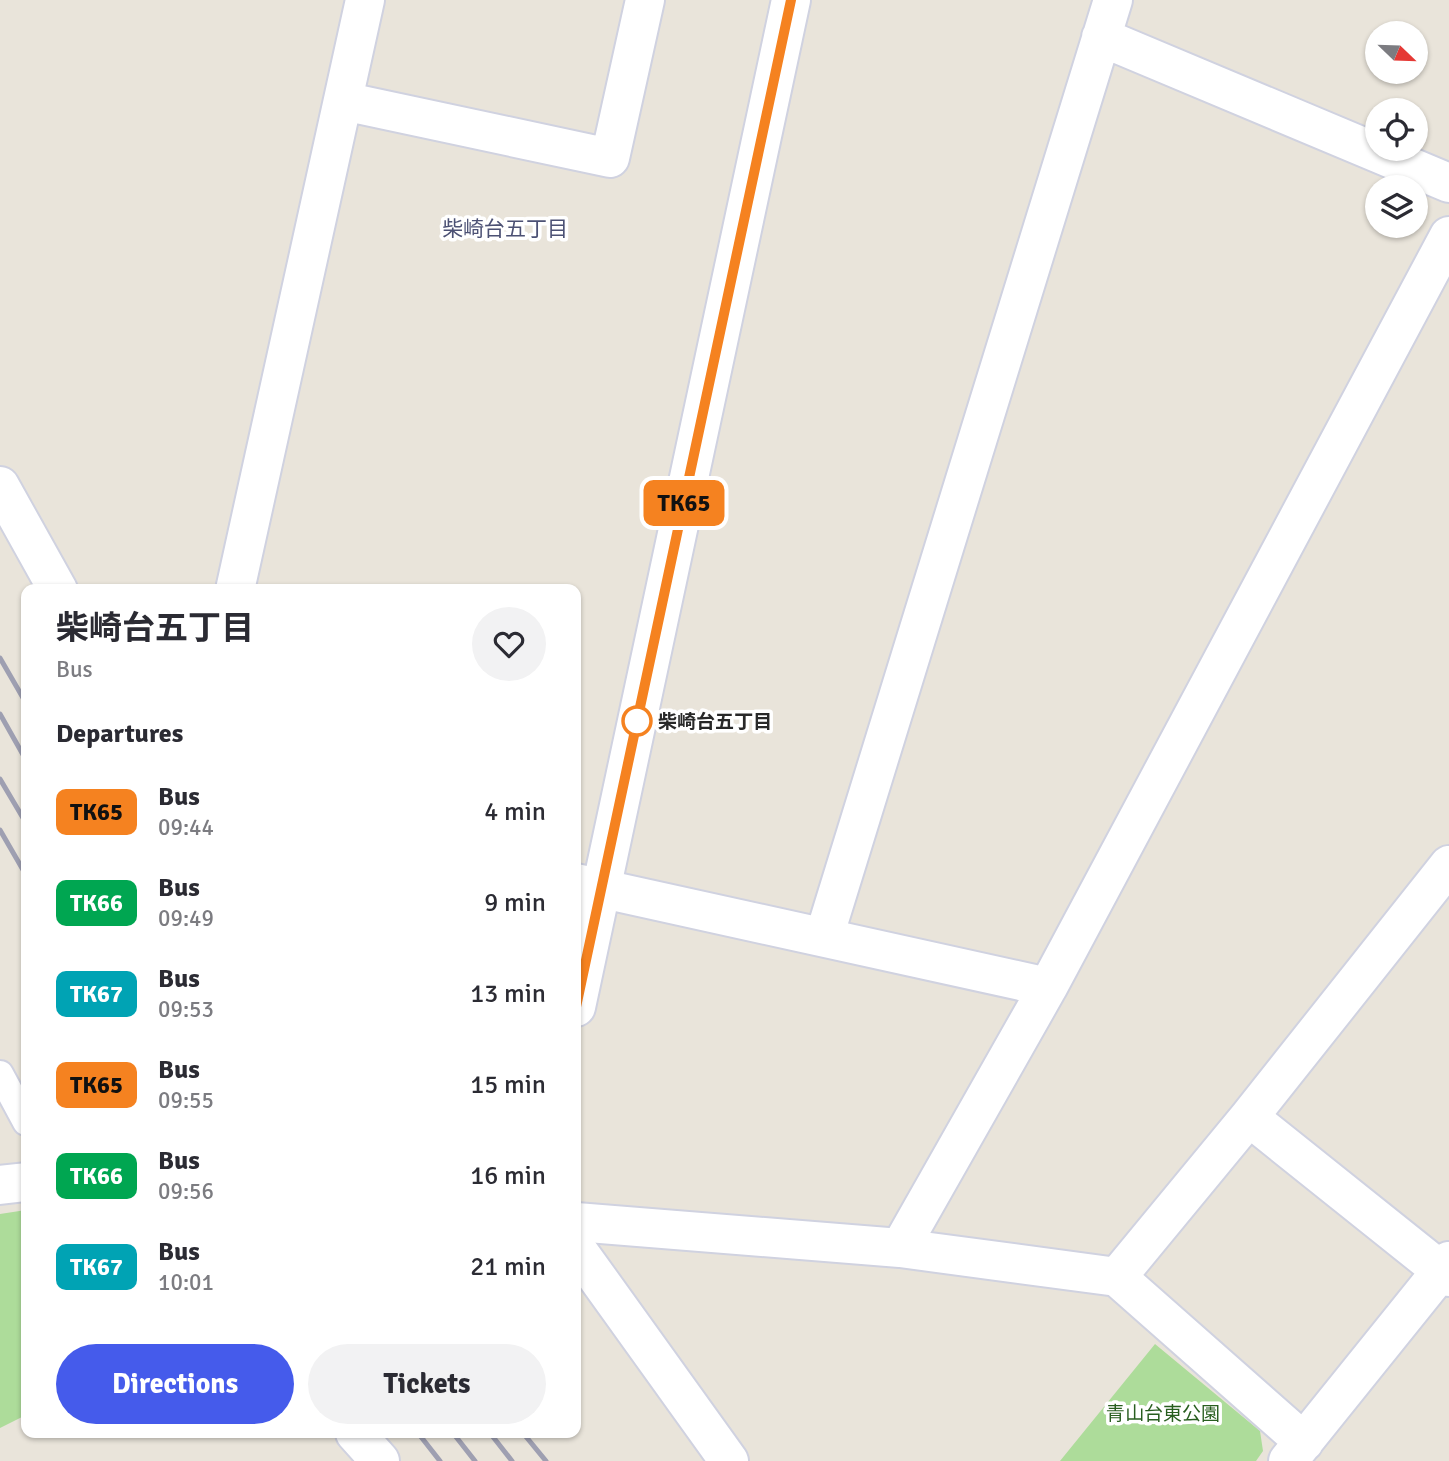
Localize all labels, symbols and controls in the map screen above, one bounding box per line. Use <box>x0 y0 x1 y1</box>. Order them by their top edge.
north arrow <box>1365 21 1428 84</box>
map controls <box>1365 21 1428 238</box>
button: locate <box>1365 98 1428 161</box>
button: layers <box>1365 175 1428 238</box>
district label: 柴崎台五丁目 <box>442 216 568 242</box>
line badge: TK65 <box>635 480 733 526</box>
text: TK65 <box>657 488 711 518</box>
button: heart <box>472 607 546 681</box>
text: 柴崎台五丁目 <box>56 608 254 649</box>
text: Bus <box>56 655 93 684</box>
marker: 柴崎台五丁目 <box>622 706 652 736</box>
place label: 柴崎台五丁目 <box>658 710 772 734</box>
text: Departures <box>56 718 183 750</box>
text: Bus <box>158 781 200 813</box>
text: 4 min <box>484 796 546 828</box>
text: TK65 <box>70 797 123 827</box>
text: 09:44 <box>158 813 214 842</box>
text: Bus <box>158 872 200 904</box>
text: 9 min <box>484 887 546 919</box>
text: TK66 <box>70 888 123 918</box>
text: 09:49 <box>158 904 214 933</box>
text: Bus <box>158 963 200 995</box>
text: 13 min <box>470 978 546 1010</box>
text: TK67 <box>70 979 123 1009</box>
text: 09:53 <box>158 995 214 1024</box>
text: Bus <box>158 1054 200 1086</box>
text: 15 min <box>470 1069 546 1101</box>
text: TK65 <box>70 1070 123 1100</box>
text: 09:55 <box>158 1086 214 1115</box>
text: Bus <box>158 1145 200 1177</box>
text: 16 min <box>470 1160 546 1192</box>
text: TK66 <box>70 1161 123 1191</box>
text: 09:56 <box>158 1177 214 1206</box>
text: Bus <box>158 1236 200 1268</box>
text: 21 min <box>470 1251 546 1283</box>
text: TK67 <box>70 1252 123 1282</box>
text: 10:01 <box>158 1268 214 1297</box>
button: Directions <box>56 1344 294 1424</box>
button: Tickets <box>308 1344 546 1424</box>
park label: 青山台東公園 <box>1106 1402 1220 1426</box>

